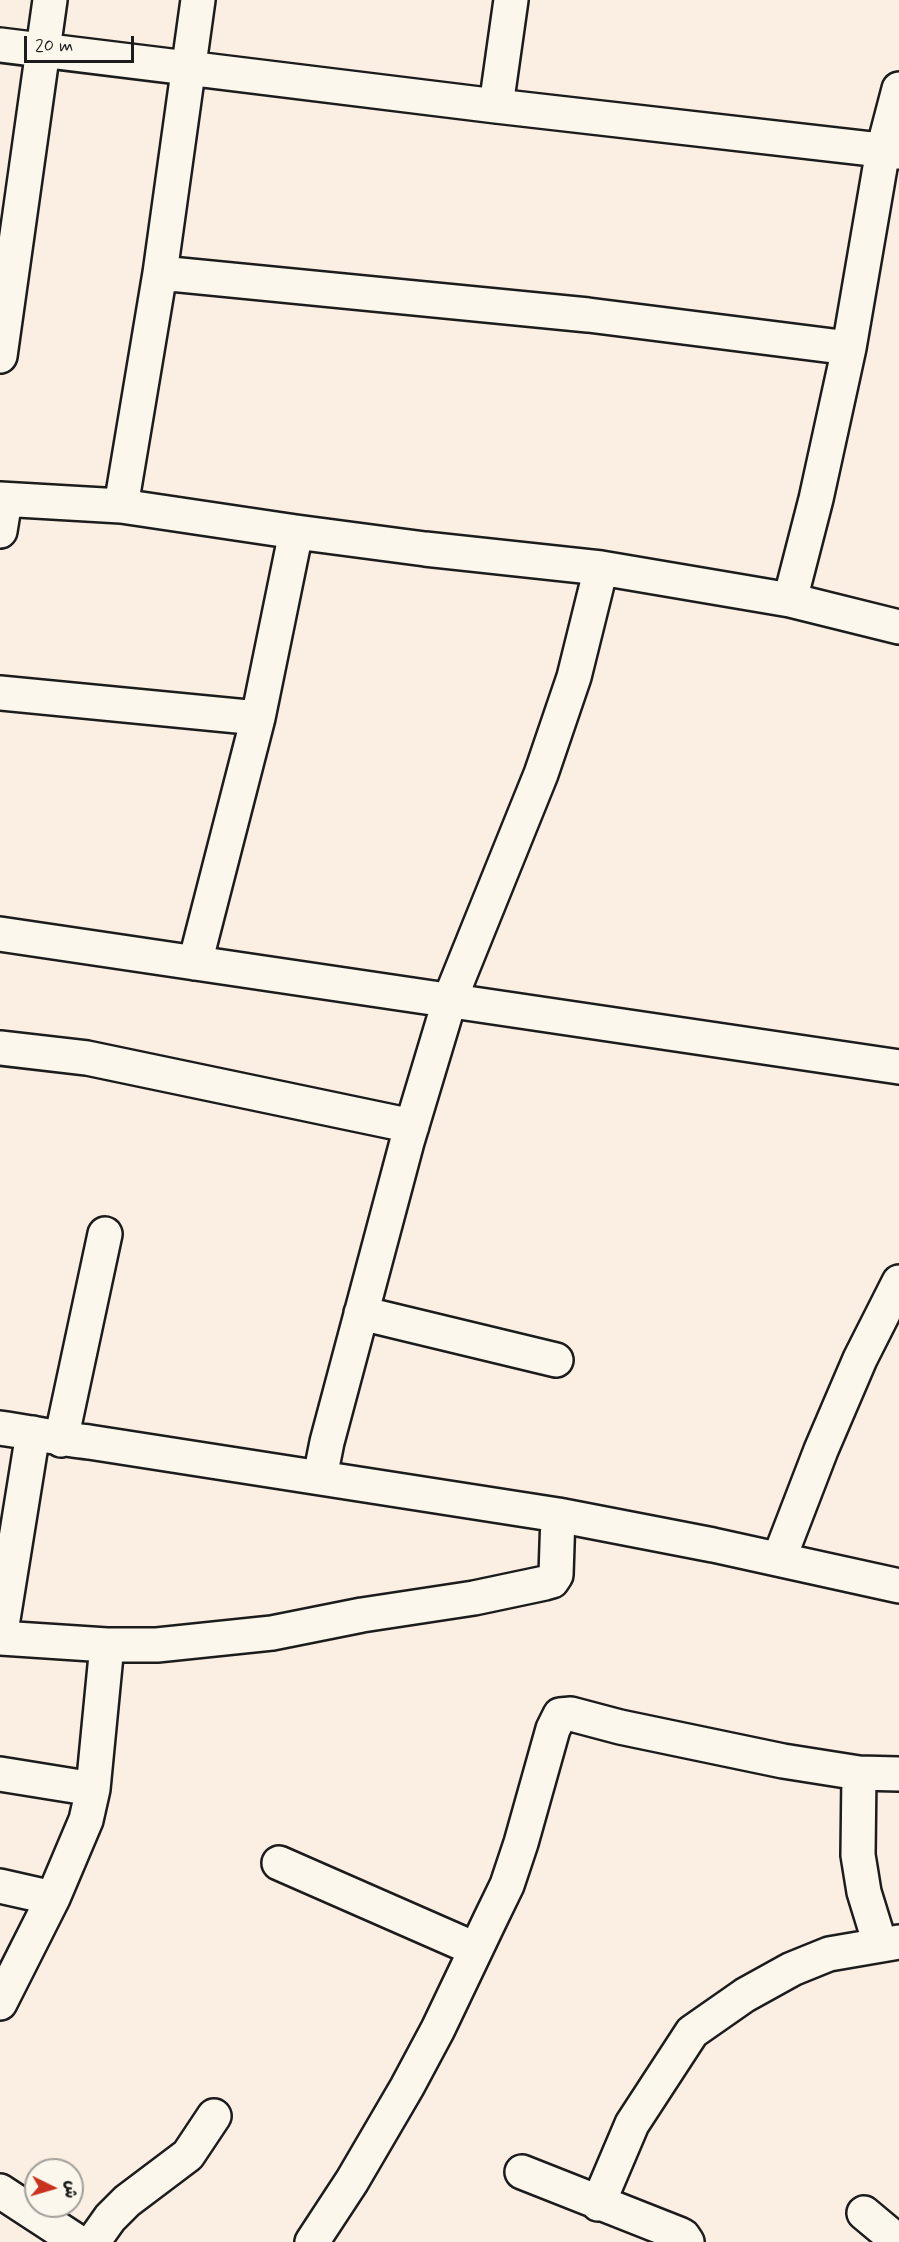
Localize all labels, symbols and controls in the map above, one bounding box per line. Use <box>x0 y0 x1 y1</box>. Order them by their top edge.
scale bar <box>27 24 136 62</box>
text: 20 m <box>35 34 73 58</box>
north arrow <box>24 2158 84 2218</box>
text: ش <box>59 2180 82 2199</box>

